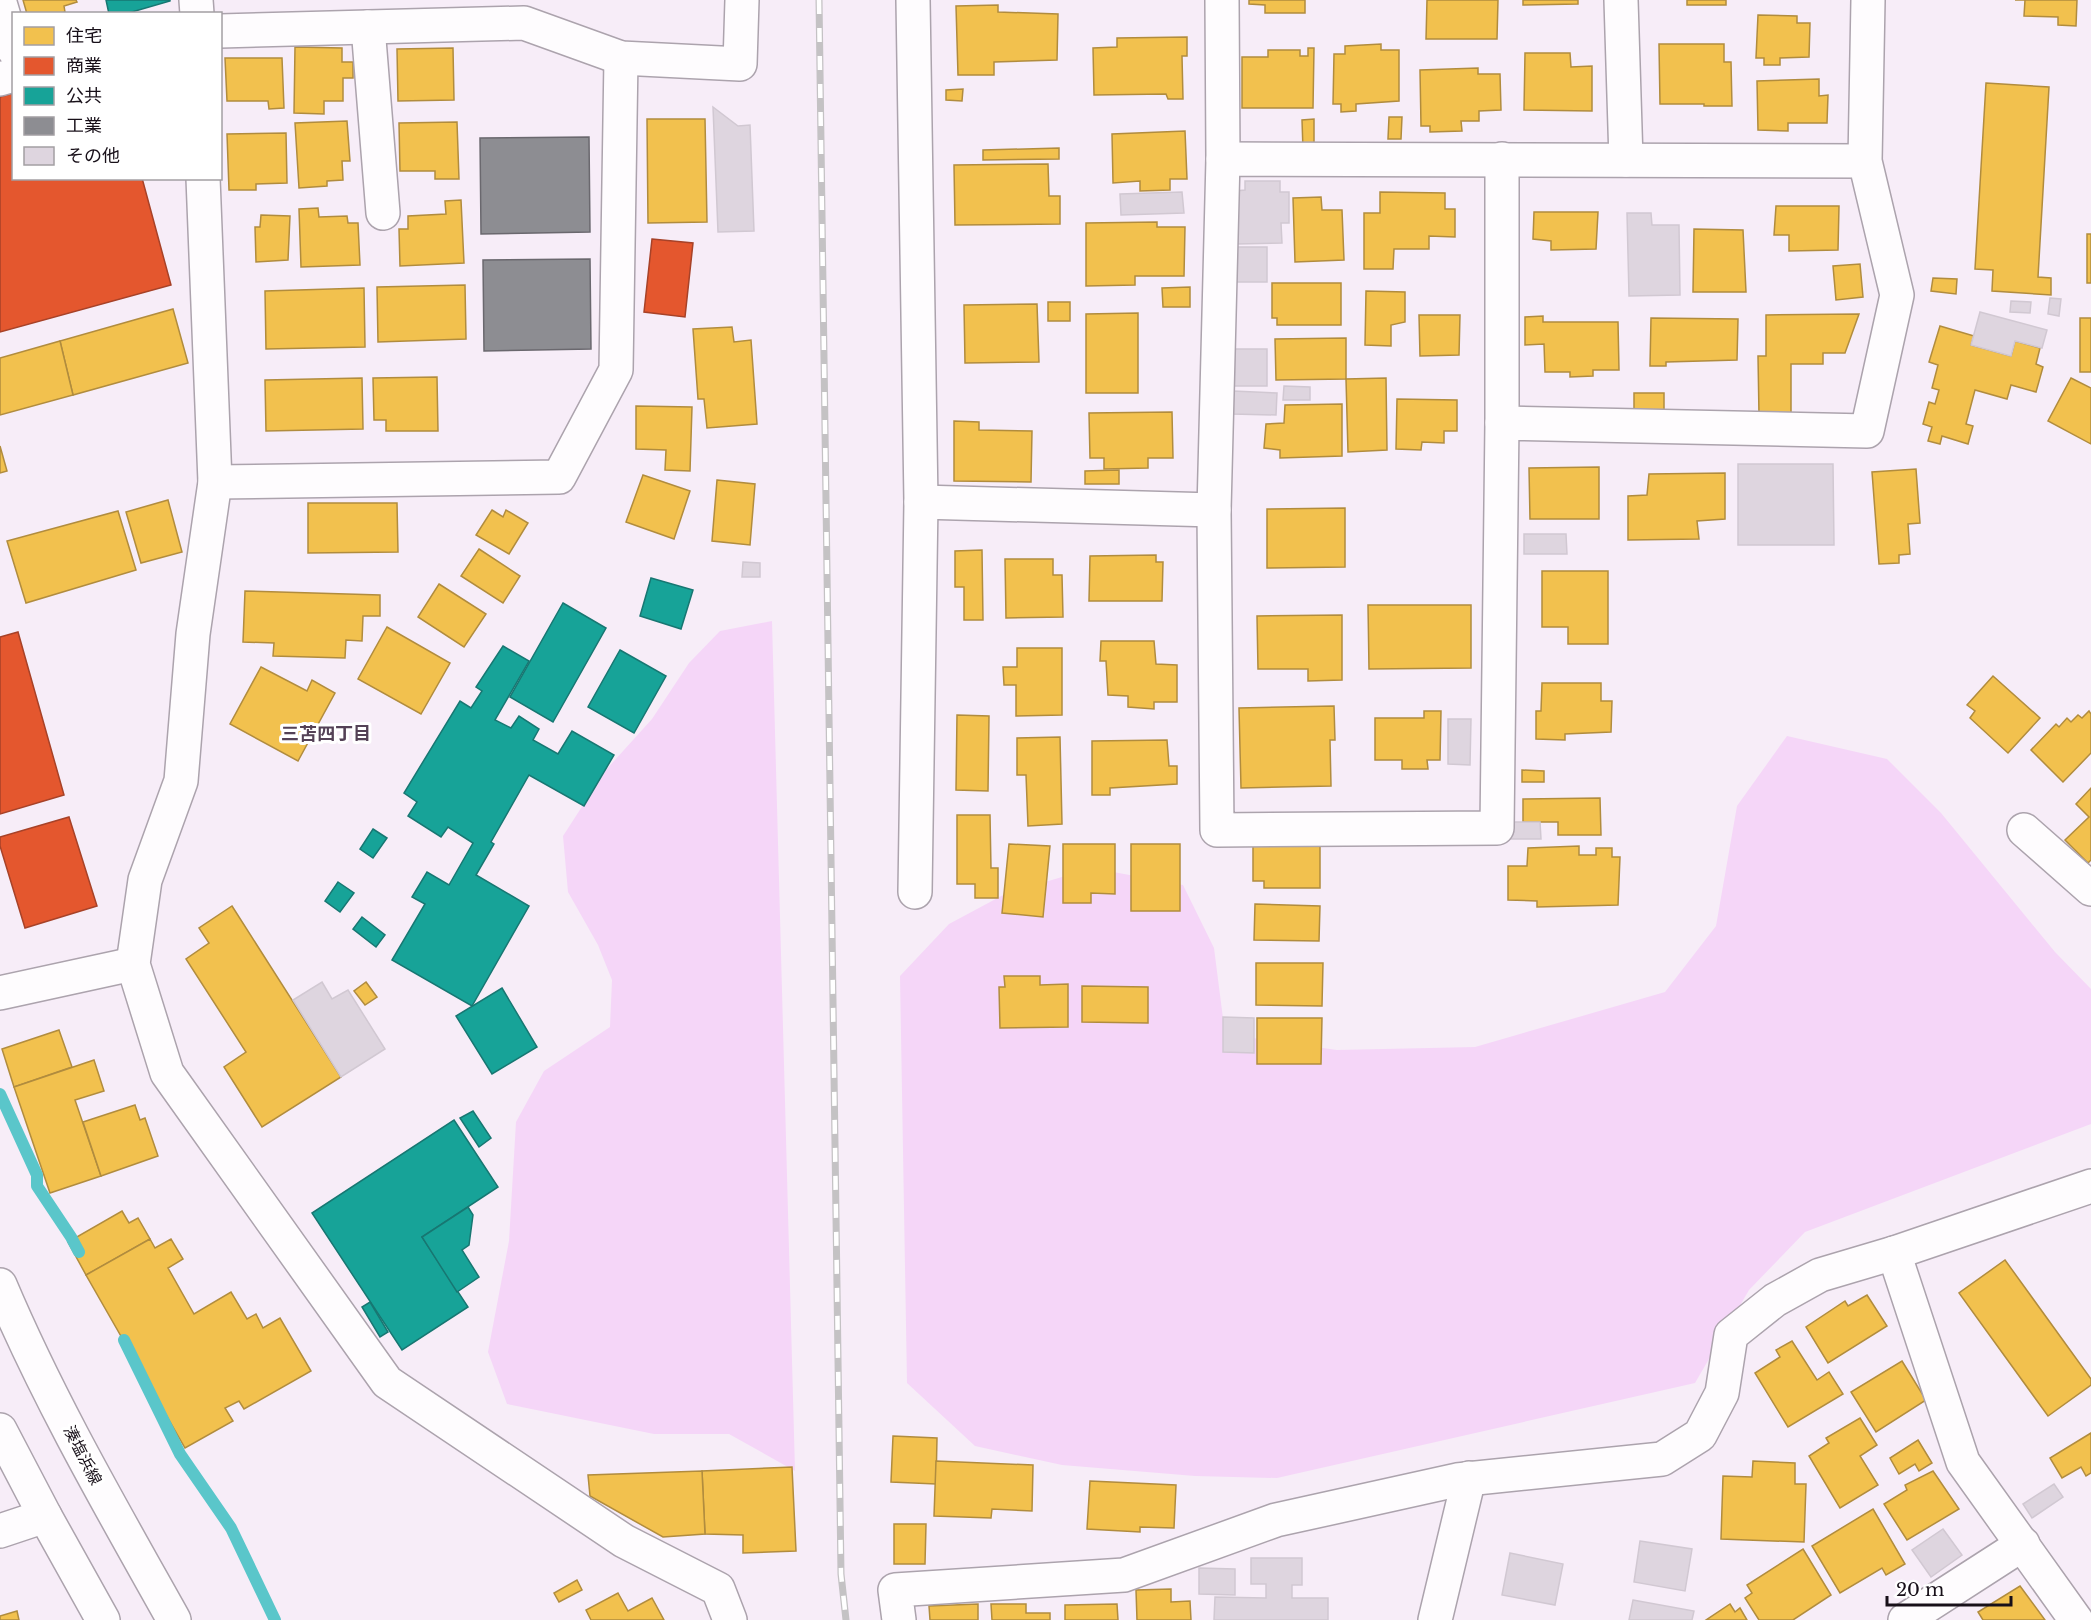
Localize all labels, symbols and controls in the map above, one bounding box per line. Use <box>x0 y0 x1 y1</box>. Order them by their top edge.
legend <box>12 12 222 180</box>
text: 住宅 <box>66 25 102 47</box>
text: 商業 <box>66 55 102 77</box>
text: 公共 <box>66 85 102 107</box>
text: 工業 <box>66 115 102 137</box>
text: その他 <box>66 145 120 167</box>
district label: 三苫四丁目 <box>281 723 371 745</box>
street label: 湊塩浜線 <box>60 1422 106 1488</box>
scale bar <box>1887 1569 2012 1607</box>
text: 20 m <box>1896 1579 1944 1601</box>

